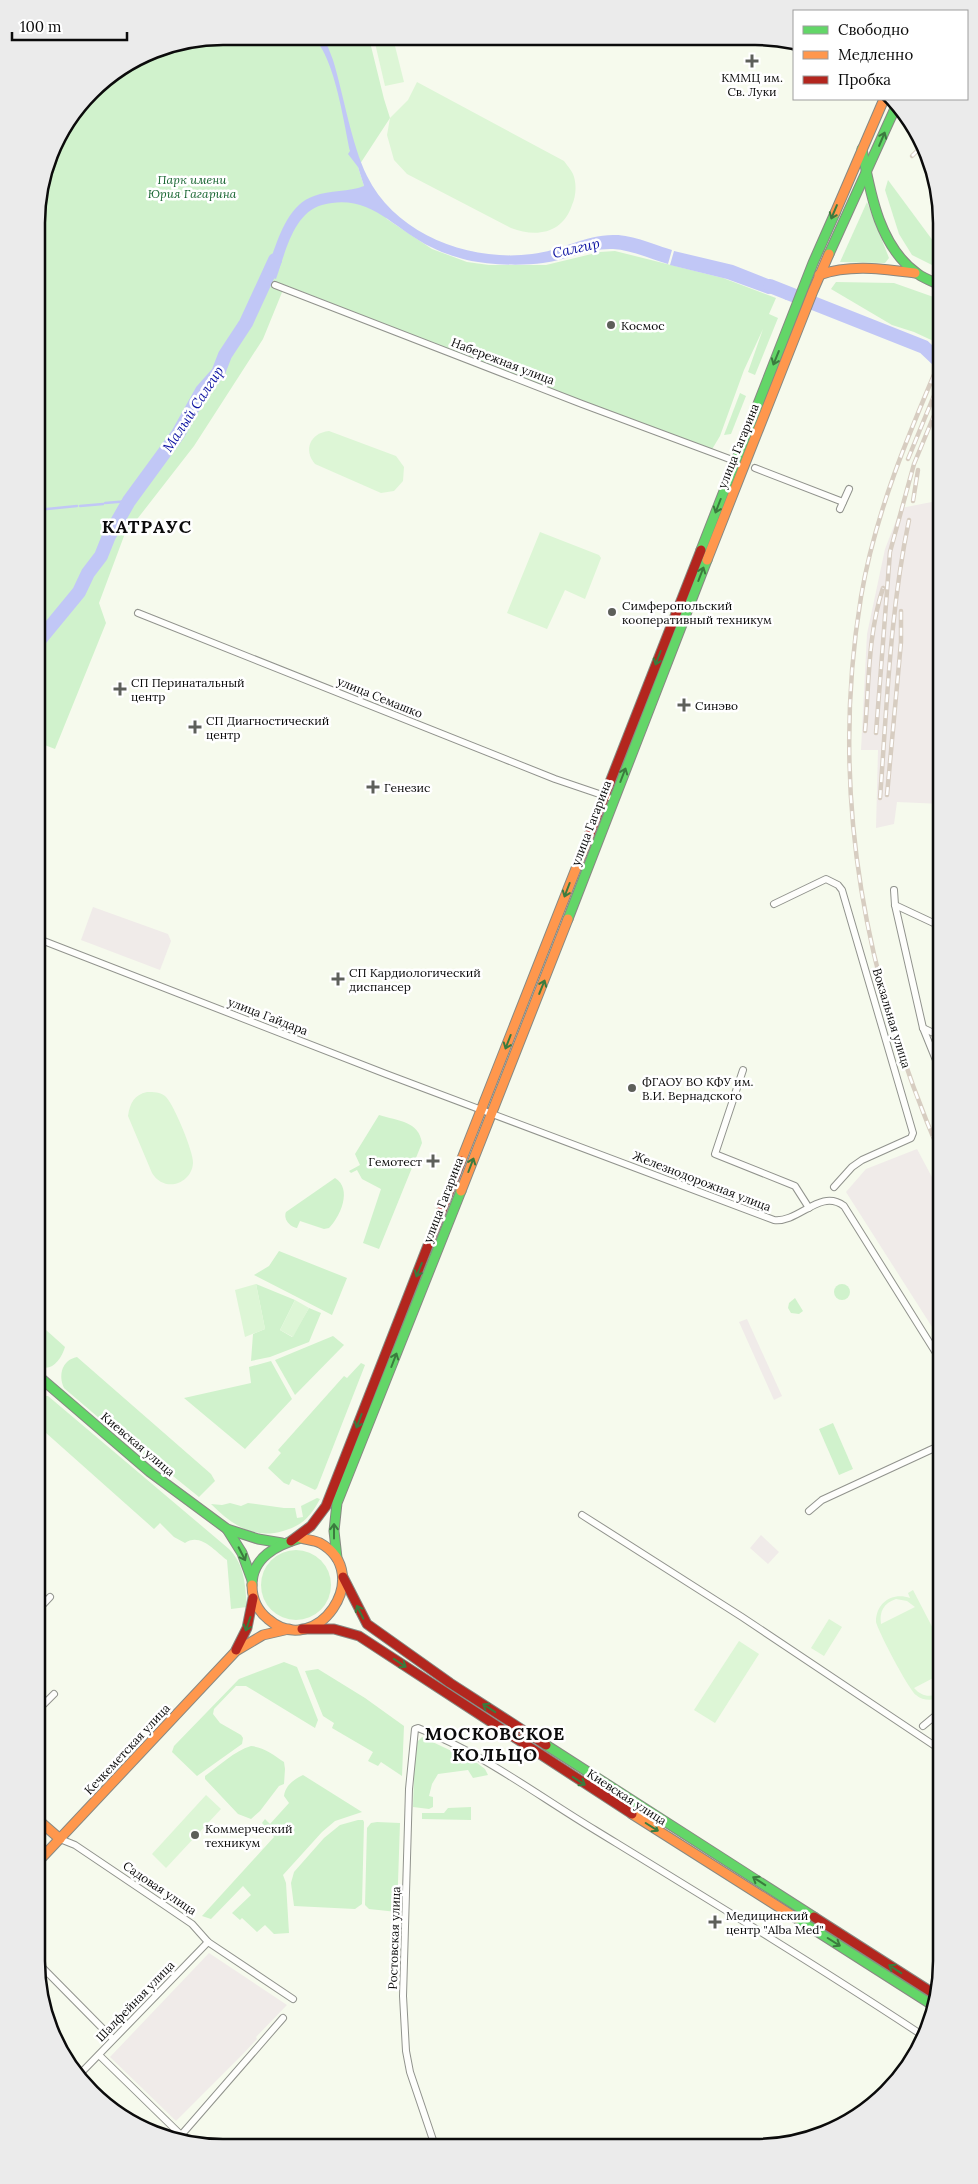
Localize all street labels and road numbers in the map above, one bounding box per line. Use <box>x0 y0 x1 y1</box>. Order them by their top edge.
street label: Набережная улица <box>449 334 557 388</box>
street label: улица Гагарина <box>714 401 762 491</box>
street label: улица Семашко <box>335 673 425 721</box>
street label: улица Гагарина <box>568 778 614 868</box>
street label: Вокзальная улица <box>870 966 914 1070</box>
street label: улица Гайдара <box>226 994 310 1038</box>
street label: Железнодорожная улица <box>631 1148 773 1214</box>
street label: улица Гагарина <box>420 1155 466 1245</box>
street label: Киевская улица <box>98 1409 178 1479</box>
street label: Кечкеметская улица <box>81 1701 173 1797</box>
street label: Киевская улица <box>584 1766 670 1828</box>
street label: Садовая улица <box>120 1858 200 1918</box>
street label: Ростовская улица <box>385 1886 403 1990</box>
street label: Шалфейная улица <box>93 1957 177 2045</box>

